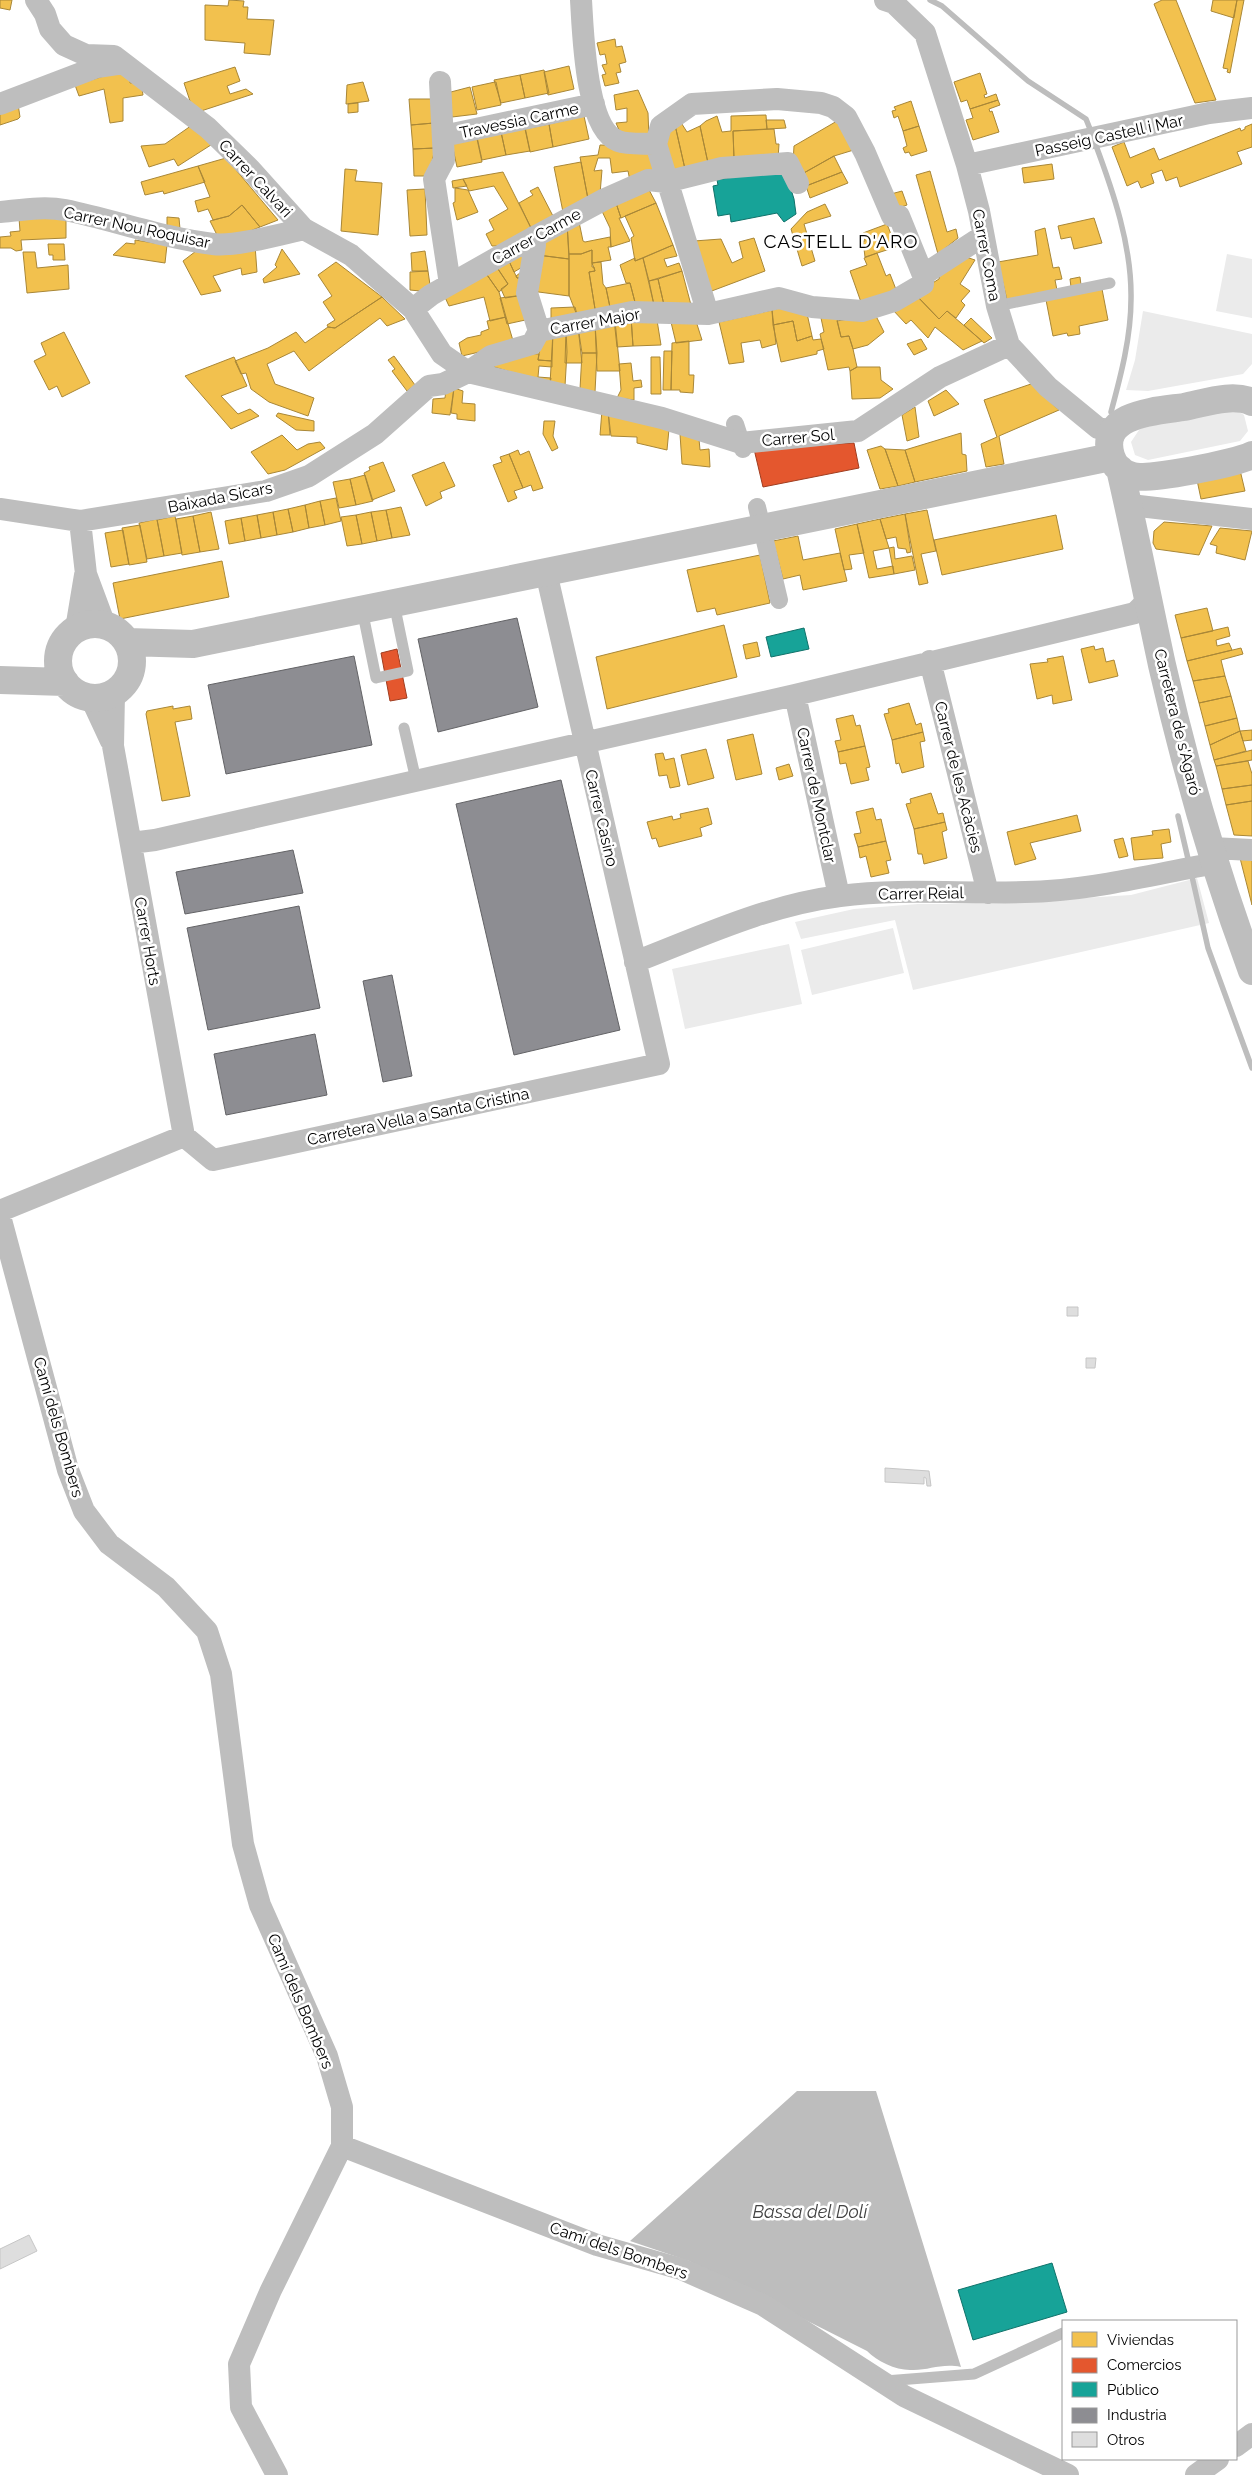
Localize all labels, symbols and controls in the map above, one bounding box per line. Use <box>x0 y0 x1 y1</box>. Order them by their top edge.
street label: Travessia Carme <box>458 99 580 142</box>
street label: Passeig Castell i Mar <box>1033 110 1185 160</box>
street label: Carrer Calvari <box>215 136 296 221</box>
street label: Carrer Nou Roquisar <box>62 203 212 252</box>
street label: Carrer Carme <box>488 204 584 269</box>
street label: Carrer Coma <box>968 207 1005 303</box>
district label: CASTELL D'ARO <box>763 230 919 252</box>
street label: Carrer Major <box>549 304 642 339</box>
street label: Carrer Sol <box>761 425 836 450</box>
street label: Baixada Sicars <box>166 478 274 517</box>
street label: Carretera de s'Agaró <box>1150 647 1205 797</box>
street label: Carrer de les Acàcies <box>931 699 987 855</box>
street label: Carrer de Montclar <box>793 726 840 865</box>
street label: Carrer Casino <box>581 768 622 869</box>
street label: Carrer Reial <box>878 883 965 904</box>
street label: Carrer Horts <box>130 895 165 987</box>
street label: Carretera Vella a Santa Cristina <box>305 1084 531 1149</box>
street label: Camí dels Bombers <box>29 1355 88 1500</box>
street label: Camí dels Bombers <box>263 1931 338 2072</box>
water label: Bassa del Dolí <box>753 2201 870 2222</box>
street label: Camí dels Bombers <box>547 2218 691 2283</box>
legend <box>1062 2320 1237 2460</box>
text: Viviendas <box>1107 2331 1174 2349</box>
text: Comercios <box>1107 2356 1182 2374</box>
text: Público <box>1107 2381 1159 2399</box>
text: Industria <box>1107 2406 1167 2424</box>
text: Otros <box>1107 2431 1144 2449</box>

